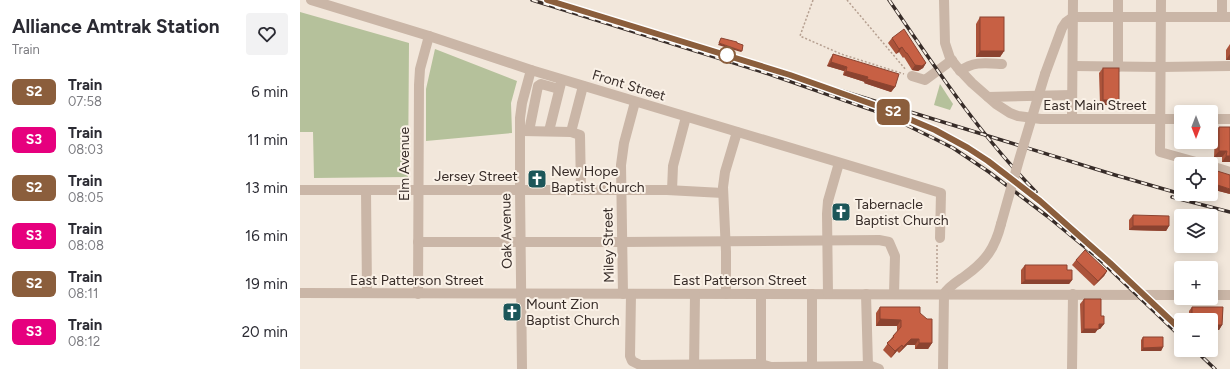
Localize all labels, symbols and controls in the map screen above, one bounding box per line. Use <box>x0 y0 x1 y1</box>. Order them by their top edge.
button: heart <box>246 13 288 55</box>
text: Alliance Amtrak Station <box>12 15 220 38</box>
text: Train <box>12 42 40 57</box>
unlabelled marker <box>718 46 736 64</box>
street label: Front Street <box>590 66 668 105</box>
text: Train <box>68 76 102 94</box>
text: S2 <box>26 83 42 100</box>
text: 6 min <box>251 83 288 101</box>
text: 07:58 <box>68 94 102 109</box>
street label: East Main Street <box>1043 97 1147 114</box>
line badge: S2 <box>875 99 911 125</box>
text: S2 <box>885 103 901 120</box>
north arrow <box>1174 105 1218 149</box>
map controls <box>1174 105 1218 357</box>
text: Train <box>68 124 102 142</box>
street label: Elm Avenue <box>396 127 413 201</box>
text: S3 <box>26 131 42 148</box>
text: 11 min <box>247 131 288 149</box>
text: 08:03 <box>68 142 103 157</box>
button: locate <box>1174 157 1218 201</box>
place label: New Hope Baptist Church <box>551 163 645 196</box>
street label: Jersey Street <box>434 168 518 185</box>
church icon: New Hope Baptist Church <box>526 168 548 190</box>
text: Train <box>68 172 102 190</box>
text: S2 <box>26 179 42 196</box>
text: 13 min <box>245 179 288 197</box>
text: 08:05 <box>68 190 103 205</box>
street label: Oak Avenue <box>497 193 516 269</box>
place label: Tabernacle Baptist Church <box>855 196 949 229</box>
church icon: Tabernacle Baptist Church <box>830 201 852 223</box>
street label: Miley Street <box>599 207 618 283</box>
button: layers <box>1174 209 1218 253</box>
text: Train <box>68 220 102 238</box>
text: S3 <box>26 227 42 244</box>
text: 16 min <box>245 227 288 245</box>
text: 08:08 <box>68 238 104 253</box>
button: + <box>1174 261 1218 305</box>
text: Train <box>68 268 102 286</box>
street label: East Patterson Street <box>350 272 484 289</box>
street label: East Patterson Street <box>673 272 807 289</box>
text: S2 <box>26 275 42 292</box>
text: 19 min <box>245 275 288 293</box>
text: 08:11 <box>68 286 98 301</box>
place label: Mount Zion Baptist Church <box>526 296 620 329</box>
church icon: Mount Zion Baptist Church <box>501 301 523 323</box>
button: − <box>1174 313 1218 357</box>
text: Train <box>68 316 102 334</box>
text: S3 <box>26 323 42 340</box>
text: 20 min <box>242 323 288 341</box>
text: 08:12 <box>68 334 100 349</box>

